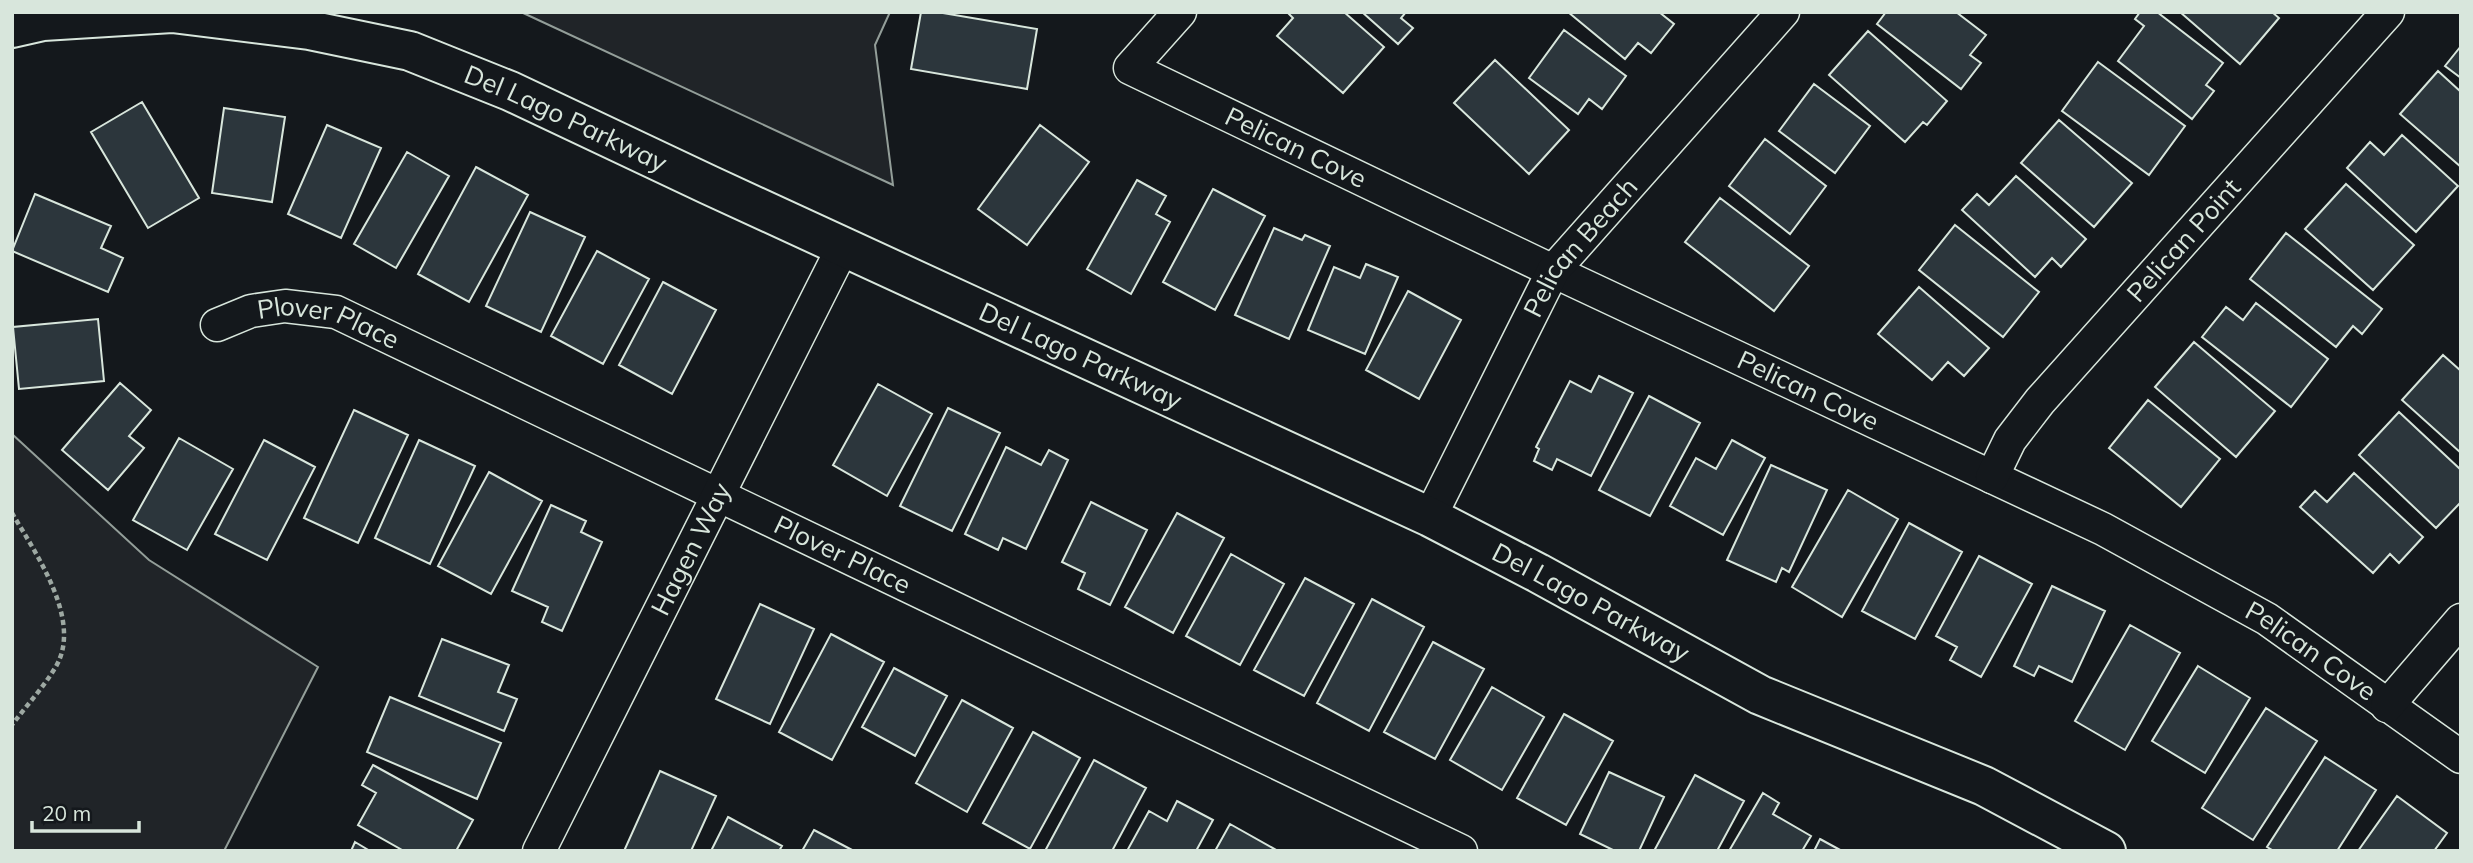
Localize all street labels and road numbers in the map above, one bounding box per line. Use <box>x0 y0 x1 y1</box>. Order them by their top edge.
street label: Del Lago Parkway <box>460 57 673 179</box>
street label: Pelican Cove <box>1220 99 1372 195</box>
street label: Pelican Beach <box>1516 170 1644 322</box>
street label: Pelican Point <box>2119 171 2247 309</box>
street label: Plover Place <box>255 289 405 356</box>
street label: Del Lago Parkway <box>974 295 1188 417</box>
street label: Pelican Cove <box>1732 343 1884 438</box>
street label: Hagen Way <box>643 477 738 621</box>
street label: Plover Place <box>769 507 916 601</box>
street label: Del Lago Parkway <box>1487 535 1696 669</box>
street label: Pelican Cove <box>2240 593 2383 708</box>

